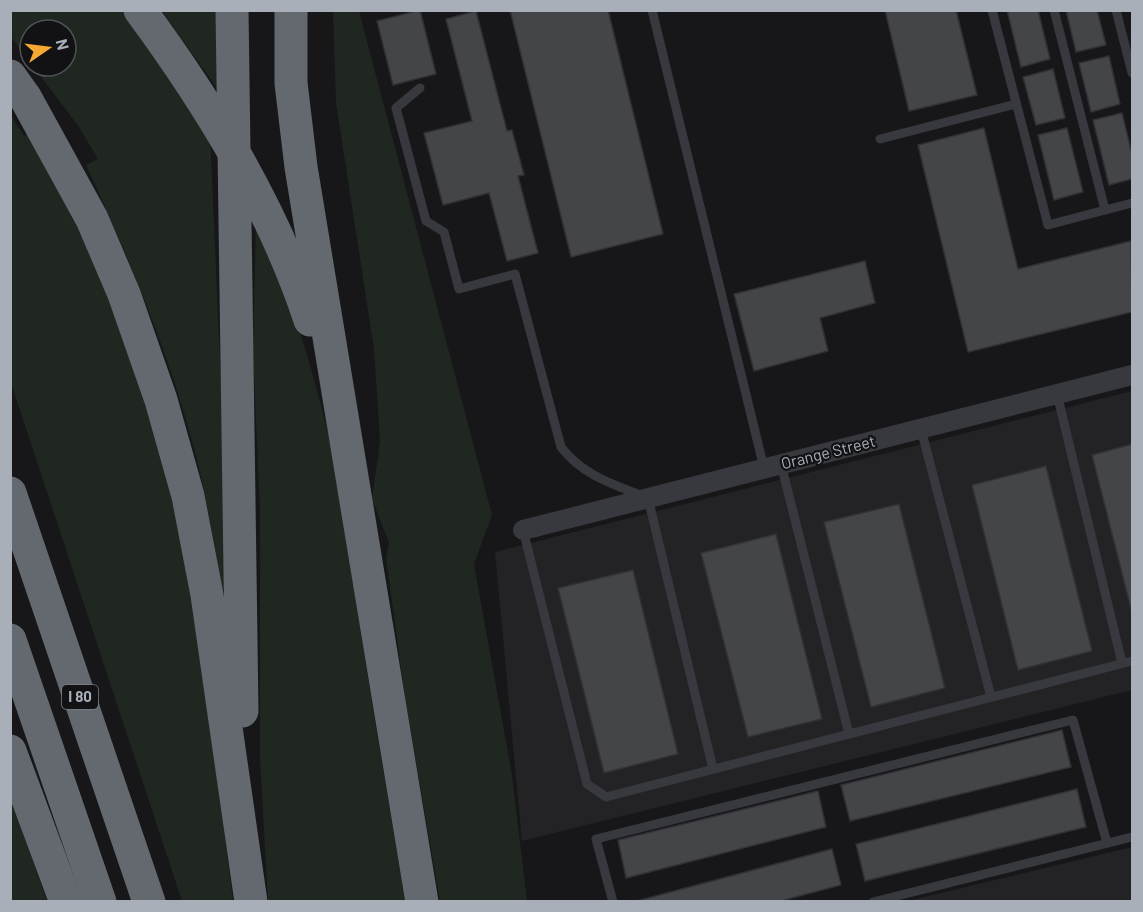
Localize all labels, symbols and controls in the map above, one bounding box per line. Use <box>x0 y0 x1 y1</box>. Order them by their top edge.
north arrow <box>18 18 78 78</box>
text: N <box>53 37 74 52</box>
street label: Orange Street <box>779 431 877 472</box>
road number: I 80 <box>62 685 98 709</box>

